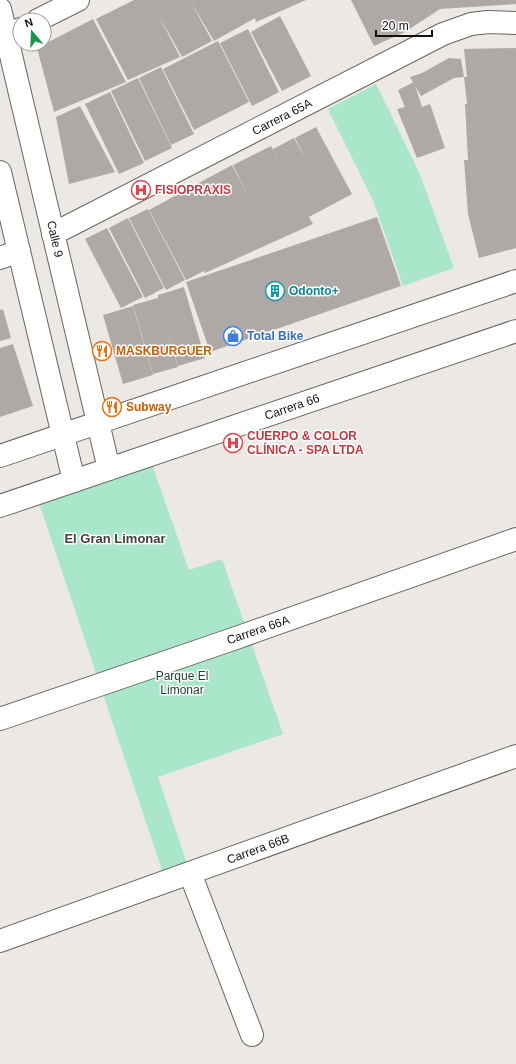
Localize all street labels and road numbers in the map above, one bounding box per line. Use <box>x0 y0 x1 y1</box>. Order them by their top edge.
street label: Carrera 65A <box>250 96 314 138</box>
street label: Calle 9 <box>44 219 66 259</box>
street label: Carrera 66 <box>263 391 322 423</box>
street label: Carrera 66A <box>225 613 291 647</box>
street label: Carrera 66B <box>225 831 291 867</box>

